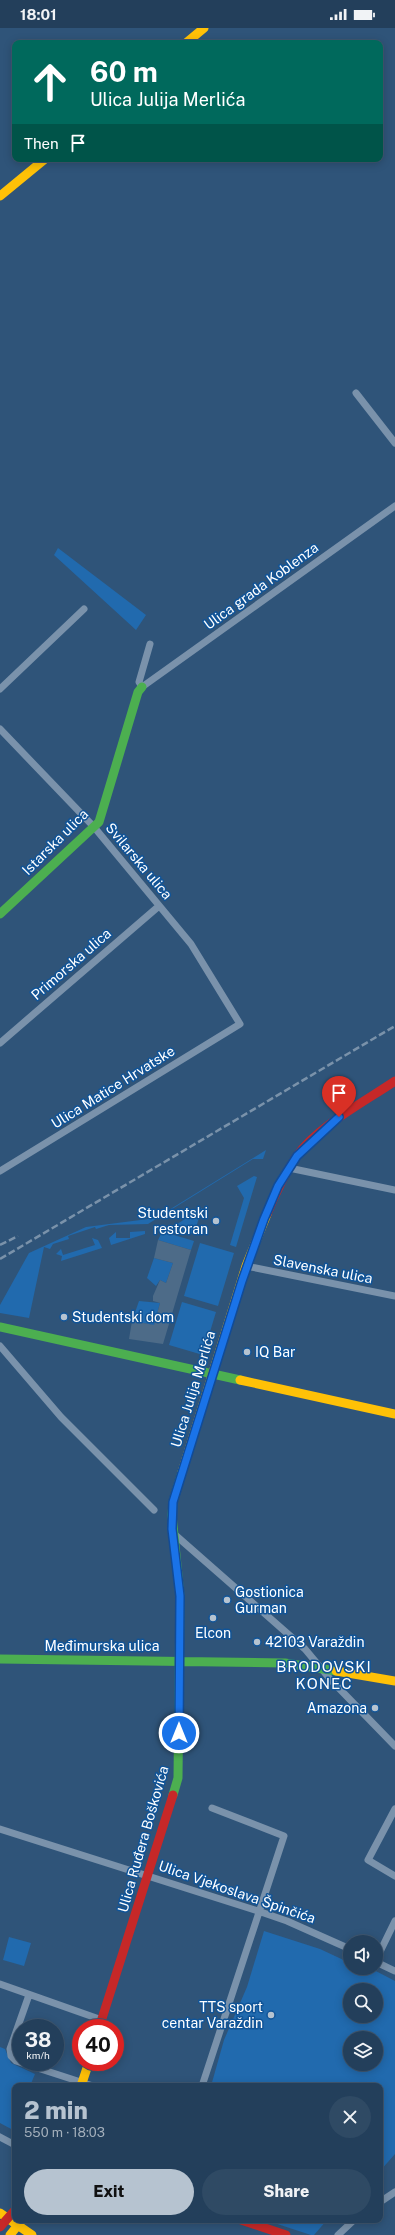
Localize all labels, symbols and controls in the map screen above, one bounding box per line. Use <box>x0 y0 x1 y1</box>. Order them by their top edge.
text: 18:01 <box>20 6 57 23</box>
text: 60 m <box>90 55 158 88</box>
icon: ahead <box>24 56 76 108</box>
text: Ulica Julija Merlića <box>90 89 245 110</box>
icon: arrive <box>67 132 89 154</box>
text: Then <box>24 135 59 152</box>
street label: Ulica grada Koblenza <box>201 539 321 633</box>
street label: Istarska ulica <box>19 806 91 878</box>
street label: Svilarska ulica <box>103 820 175 902</box>
street label: Primorska ulica <box>28 925 114 1003</box>
street label: Ulica Matice Hrvatske <box>48 1042 178 1131</box>
pin <box>322 1076 356 1117</box>
icon: arrive <box>328 1082 350 1104</box>
place label: Studentski restoran <box>138 1205 208 1237</box>
marker: Studentski restoran <box>211 1216 221 1226</box>
street label: Slavenska ulica <box>272 1252 374 1286</box>
place label: Studentski dom <box>72 1309 174 1325</box>
marker: Studentski dom <box>59 1312 69 1322</box>
street label: Ulica Julija Merlića <box>168 1329 218 1449</box>
place label: IQ Bar <box>255 1344 295 1360</box>
marker: IQ Bar <box>242 1347 252 1357</box>
place label: Gostionica Gurman <box>235 1584 304 1616</box>
marker: Gostionica Gurman <box>222 1595 232 1605</box>
marker: Elcon <box>208 1613 218 1623</box>
place label: Elcon <box>195 1625 231 1641</box>
place label: 42103 Varaždin <box>265 1634 364 1650</box>
marker: 42103 Varaždin <box>252 1637 262 1647</box>
street label: Međimurska ulica <box>44 1638 160 1654</box>
district label: BRODOVSKI KONEC <box>276 1658 372 1692</box>
place label: Amazona <box>307 1700 367 1716</box>
marker: Amazona <box>370 1703 380 1713</box>
position arrow <box>158 1712 200 1754</box>
street label: Ulica Ruđera Boškovića <box>114 1764 172 1914</box>
street label: Ulica Vjekoslava Špinčića <box>156 1857 318 1926</box>
map controls <box>343 1935 383 2071</box>
button: sound <box>343 1935 383 1975</box>
button: search <box>343 1983 383 2023</box>
place label: TTS sport centar Varaždin <box>162 1999 263 2031</box>
marker: TTS sport centar Varaždin <box>266 2010 276 2020</box>
speed limit sign: 40 <box>72 2019 124 2071</box>
text: 38 <box>25 2028 51 2052</box>
button: layers <box>343 2031 383 2071</box>
text: km/h <box>26 2049 50 2061</box>
text: 2 min <box>24 2096 88 2124</box>
button: close <box>329 2096 371 2138</box>
text: 550 m · 18:03 <box>24 2125 105 2140</box>
button: Exit <box>24 2169 194 2215</box>
button: Share <box>202 2169 371 2215</box>

